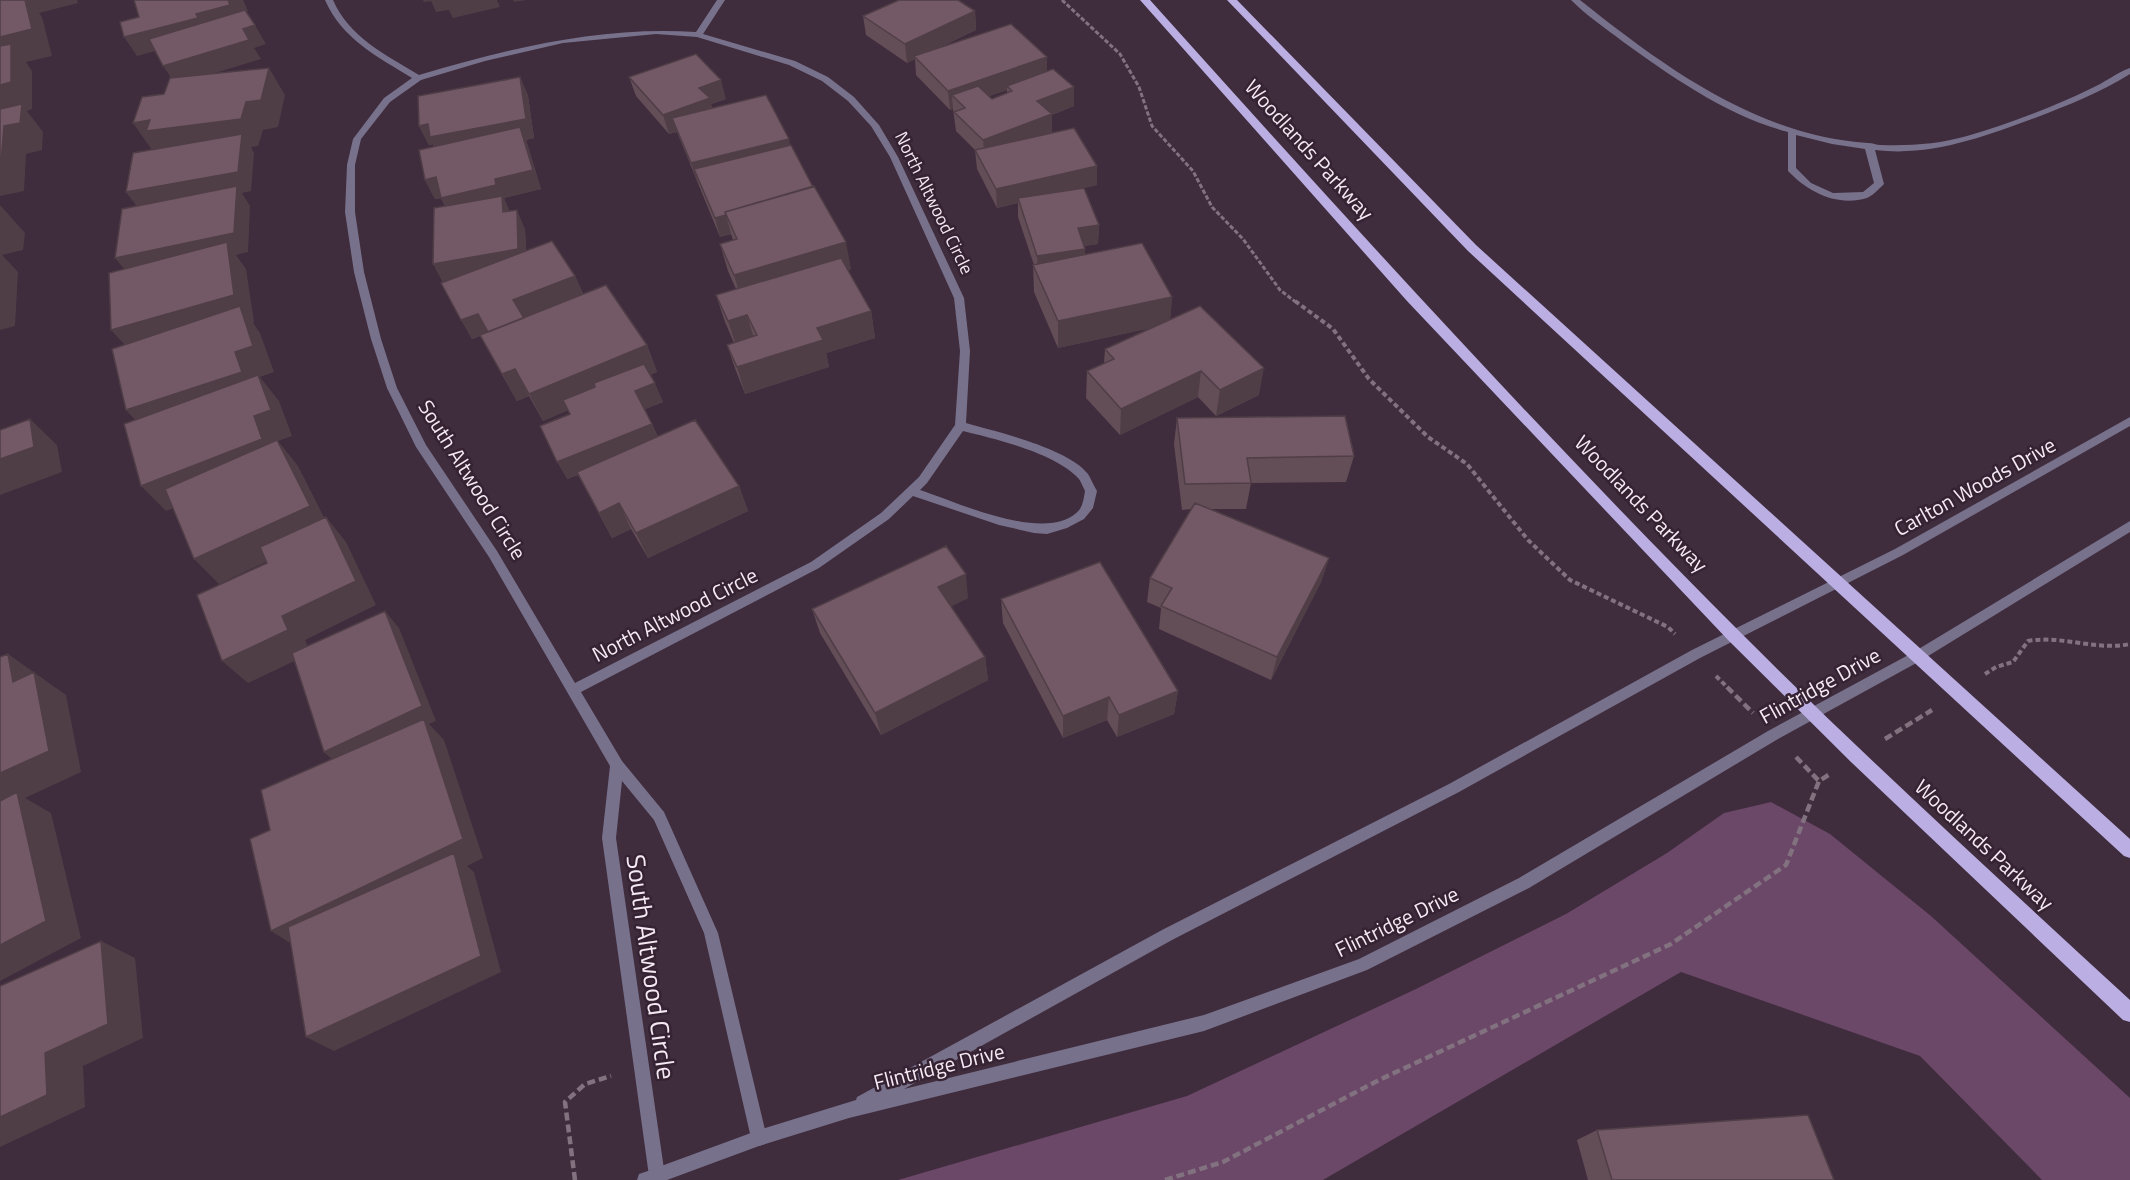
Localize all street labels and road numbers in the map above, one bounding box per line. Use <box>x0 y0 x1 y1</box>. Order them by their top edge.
street label: Woodlands Parkway <box>1238 72 1382 227</box>
street label: North Altwood Circle <box>888 127 981 279</box>
street label: South Altwood Circle <box>411 393 535 566</box>
street label: Woodlands Parkway <box>1568 427 1716 579</box>
street label: Carlton Woods Drive <box>1888 428 2061 544</box>
street label: North Altwood Circle <box>586 559 763 670</box>
street label: Flintridge Drive <box>1753 639 1886 732</box>
street label: Woodlands Parkway <box>1908 771 2062 917</box>
street label: South Altwood Circle <box>616 852 687 1082</box>
street label: Flintridge Drive <box>1329 877 1464 965</box>
street label: Flintridge Drive <box>870 1034 1008 1098</box>

